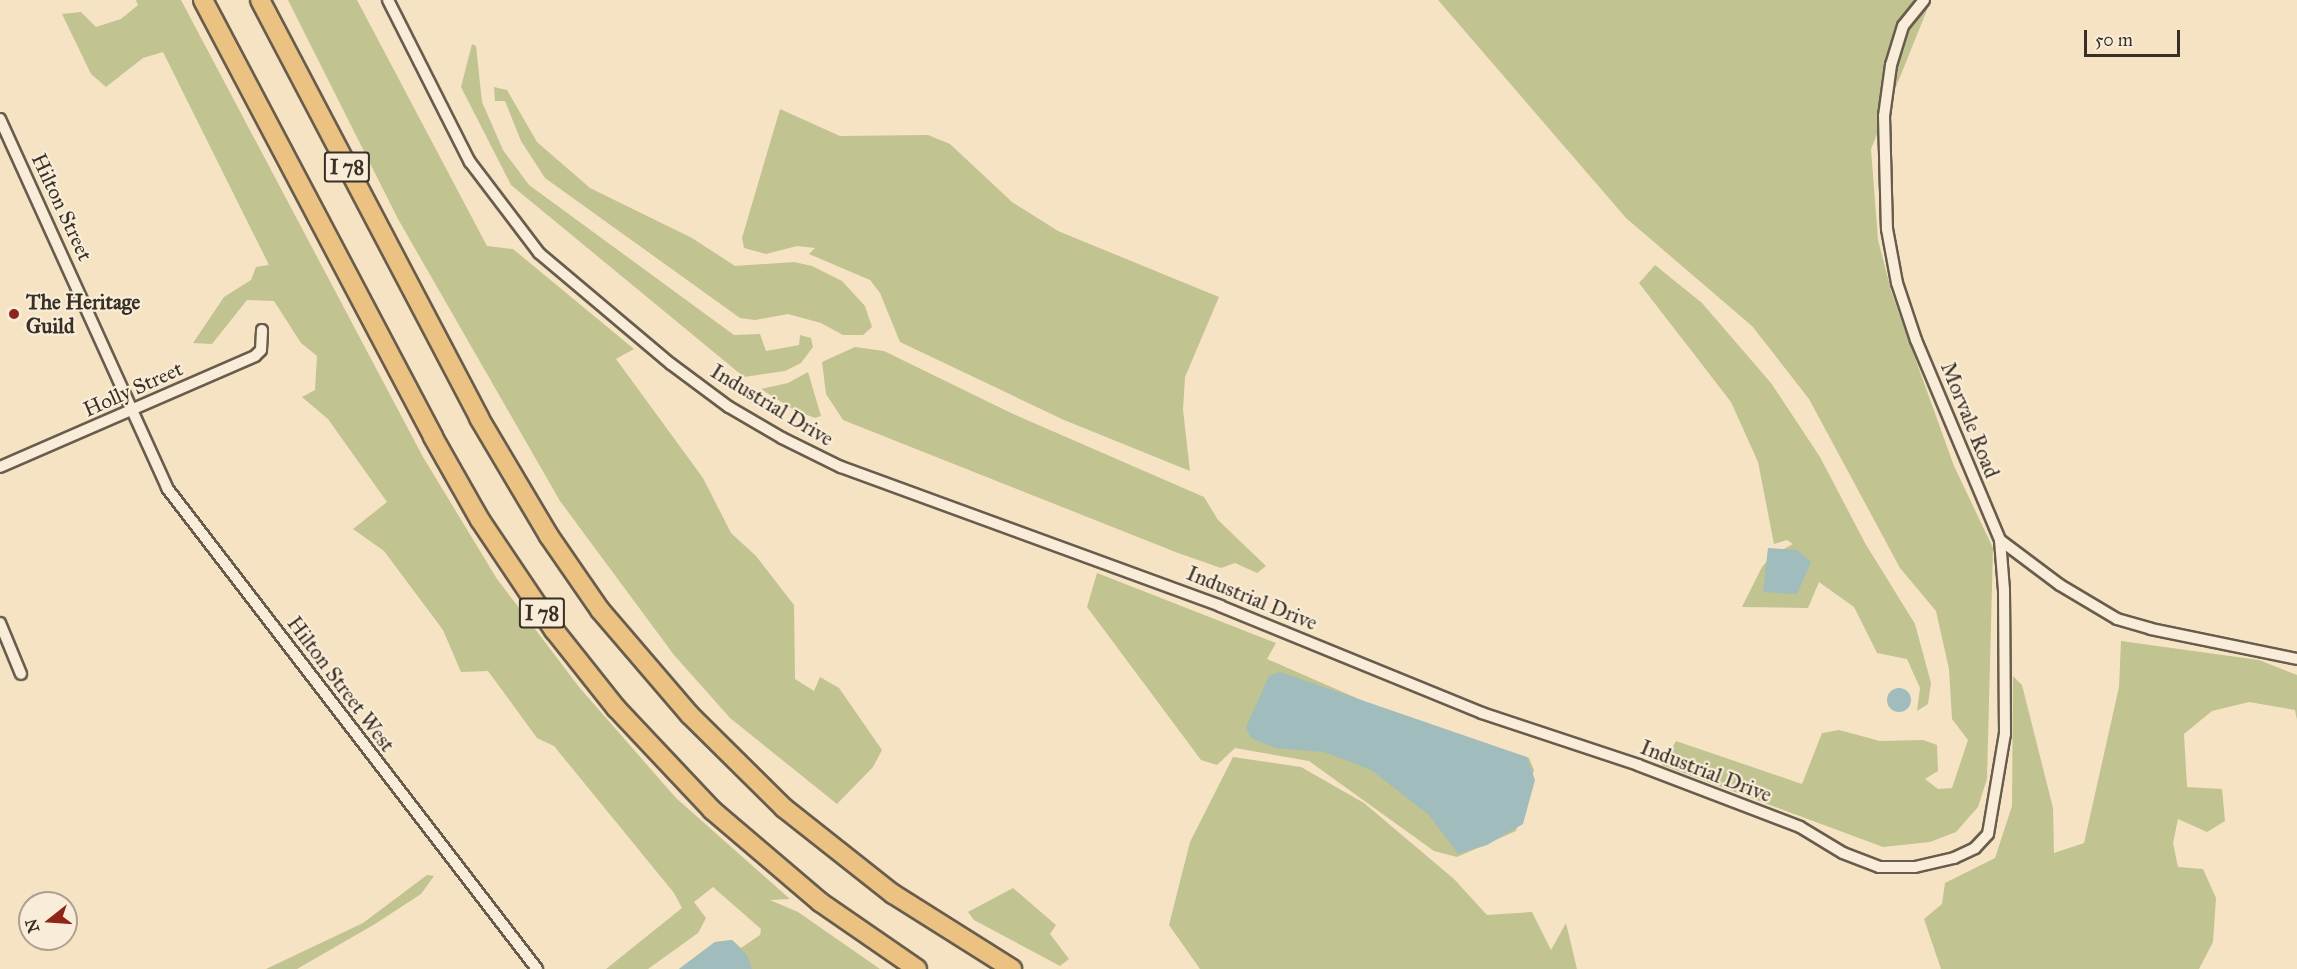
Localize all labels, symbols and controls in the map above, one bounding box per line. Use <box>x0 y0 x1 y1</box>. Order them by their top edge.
scale bar <box>2087 18 2183 56</box>
text: 50 m <box>2095 29 2133 51</box>
street label: Hilton Street <box>26 149 98 265</box>
road number: I 78 <box>323 150 371 184</box>
place label: The Heritage Guild <box>26 289 140 339</box>
marker: The Heritage Guild <box>7 307 21 321</box>
street label: Holly Street <box>79 356 187 422</box>
street label: Morvale Road <box>1935 358 2005 482</box>
street label: Industrial Drive <box>706 359 838 451</box>
street label: Industrial Drive <box>1183 560 1321 636</box>
road number: I 78 <box>518 596 566 630</box>
street label: Hilton Street West <box>282 611 400 757</box>
street label: Industrial Drive <box>1637 734 1775 808</box>
north arrow <box>18 891 78 951</box>
text: N <box>21 917 43 935</box>

